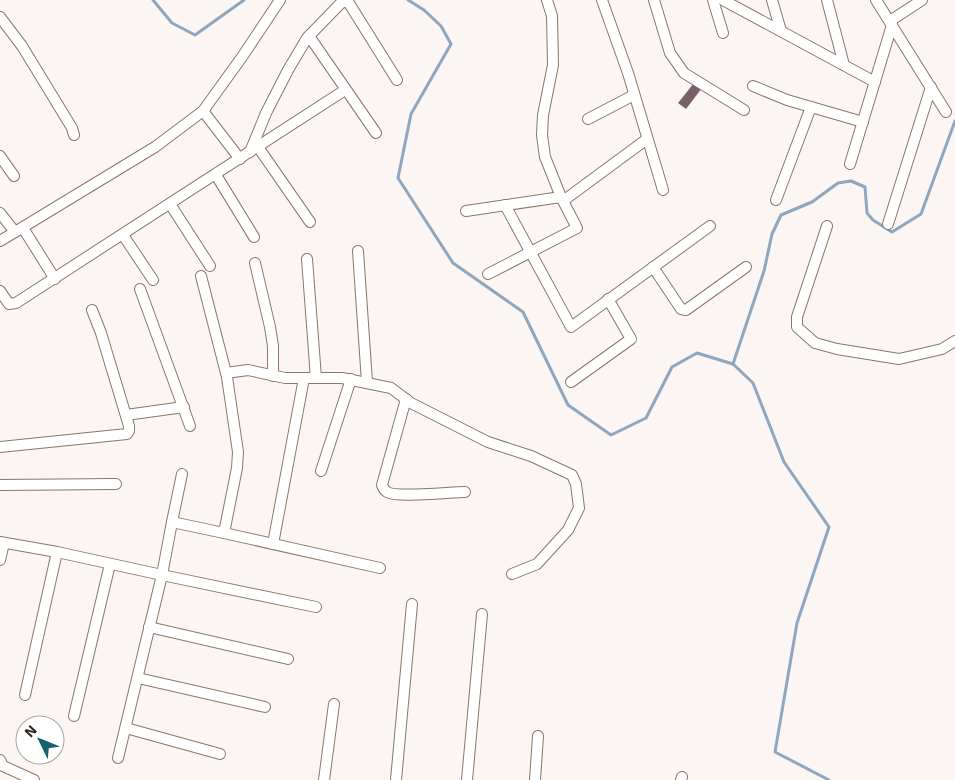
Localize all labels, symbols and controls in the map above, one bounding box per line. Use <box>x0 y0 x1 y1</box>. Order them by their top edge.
north arrow <box>15 715 65 765</box>
text: N <box>20 721 40 740</box>

